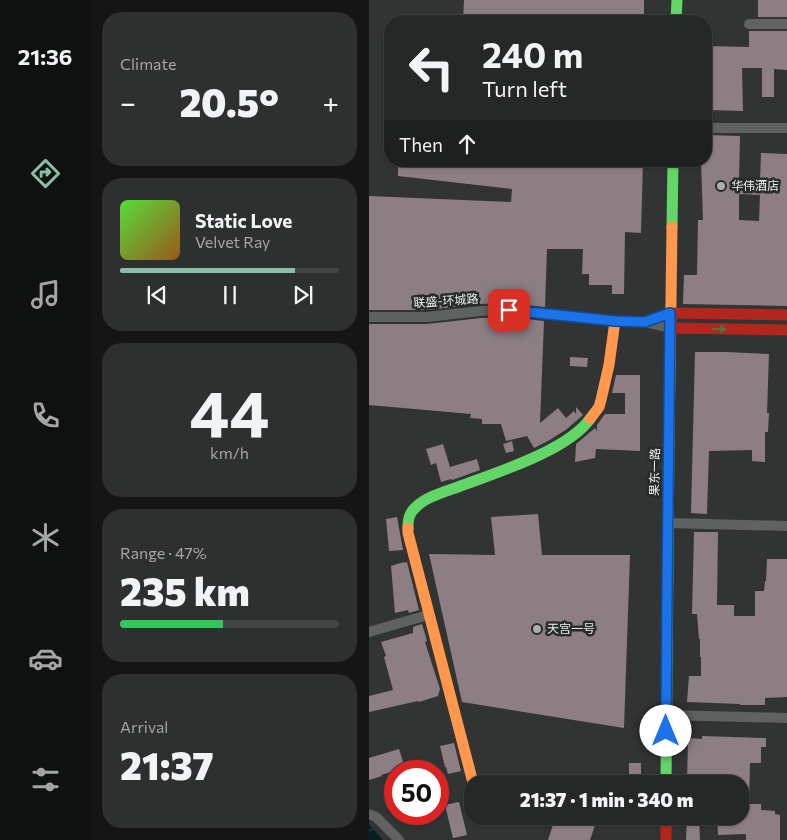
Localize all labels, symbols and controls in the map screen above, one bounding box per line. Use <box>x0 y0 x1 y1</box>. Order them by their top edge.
text: 240 m <box>482 32 583 75</box>
icon: left <box>399 35 464 100</box>
text: 21:36 <box>18 43 72 70</box>
text: Climate <box>120 54 176 73</box>
text: Turn left <box>482 75 567 102</box>
text: 20.5° <box>179 78 279 125</box>
text: − <box>120 85 136 119</box>
text: + <box>323 85 339 119</box>
icon: ahead <box>453 130 481 158</box>
text: Then <box>399 133 443 156</box>
icon: directions <box>28 156 63 191</box>
place label: 华伟酒店 <box>731 178 779 192</box>
marker: 华伟酒店 <box>715 180 727 192</box>
text: Static Love <box>195 209 292 232</box>
text: Velvet Ray <box>195 232 270 251</box>
icon: music <box>28 277 63 312</box>
icon: previous <box>143 281 171 309</box>
icon: pause <box>216 281 244 309</box>
icon: next <box>289 281 317 309</box>
pin <box>488 289 530 331</box>
street label: 联盛-环城路 <box>413 291 479 309</box>
icon: arrive <box>495 296 523 324</box>
one-way arrow <box>711 325 727 333</box>
text: 44 <box>190 371 269 450</box>
icon: phone <box>28 398 63 433</box>
text: km/h <box>210 443 249 462</box>
street label: 果东一路 <box>647 448 661 496</box>
icon: climate <box>28 520 63 555</box>
text: Range · 47% <box>120 543 207 562</box>
text: 235 km <box>120 567 250 614</box>
place label: 天宫一号 <box>547 621 595 635</box>
marker: 天宫一号 <box>531 623 543 635</box>
icon: car <box>28 641 63 676</box>
position arrow <box>639 704 691 756</box>
text: Arrival <box>120 717 168 736</box>
text: 21:37 <box>120 741 214 788</box>
speed limit sign: 50 <box>384 760 449 825</box>
icon: filters <box>28 762 63 797</box>
text: 21:37 · 1 min · 340 m <box>520 788 693 811</box>

